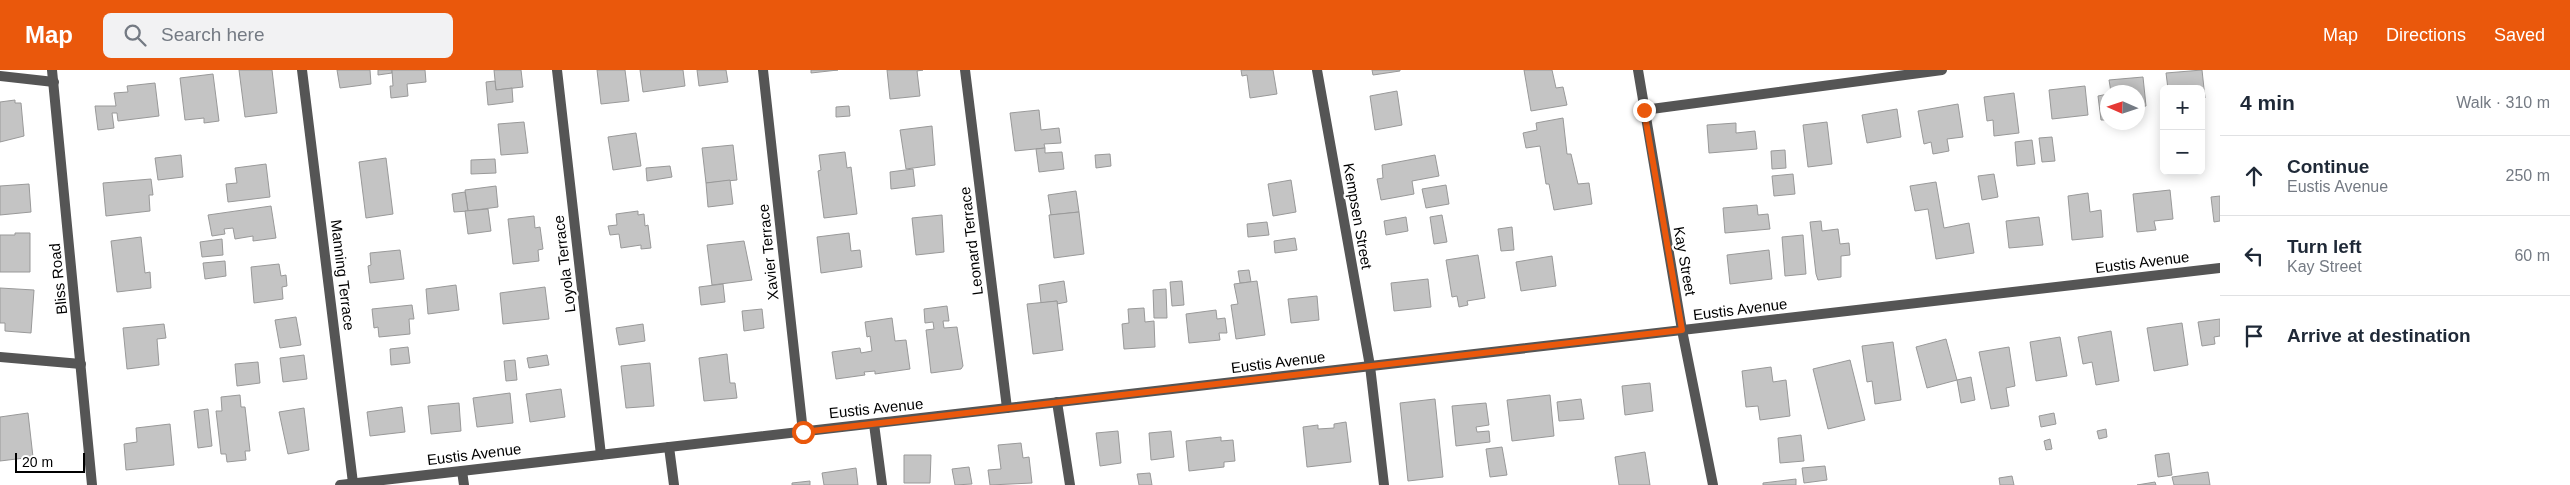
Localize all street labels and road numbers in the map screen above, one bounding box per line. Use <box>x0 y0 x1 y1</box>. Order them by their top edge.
street label: Kempsen Street <box>1340 162 1376 271</box>
street label: Leonard Terrace <box>956 186 986 296</box>
street label: Xavier Terrace <box>755 203 781 301</box>
street label: Loyola Terrace <box>550 214 578 314</box>
street label: Manning Terrace <box>328 219 358 331</box>
street label: Kay Street <box>1671 225 1700 298</box>
street label: Bliss Road <box>46 242 70 316</box>
street label: Eustis Avenue <box>2094 248 2190 276</box>
street label: Eustis Avenue <box>1692 295 1788 323</box>
street label: Eustis Avenue <box>1230 348 1326 376</box>
street label: Eustis Avenue <box>828 395 924 421</box>
street label: Eustis Avenue <box>426 440 522 468</box>

